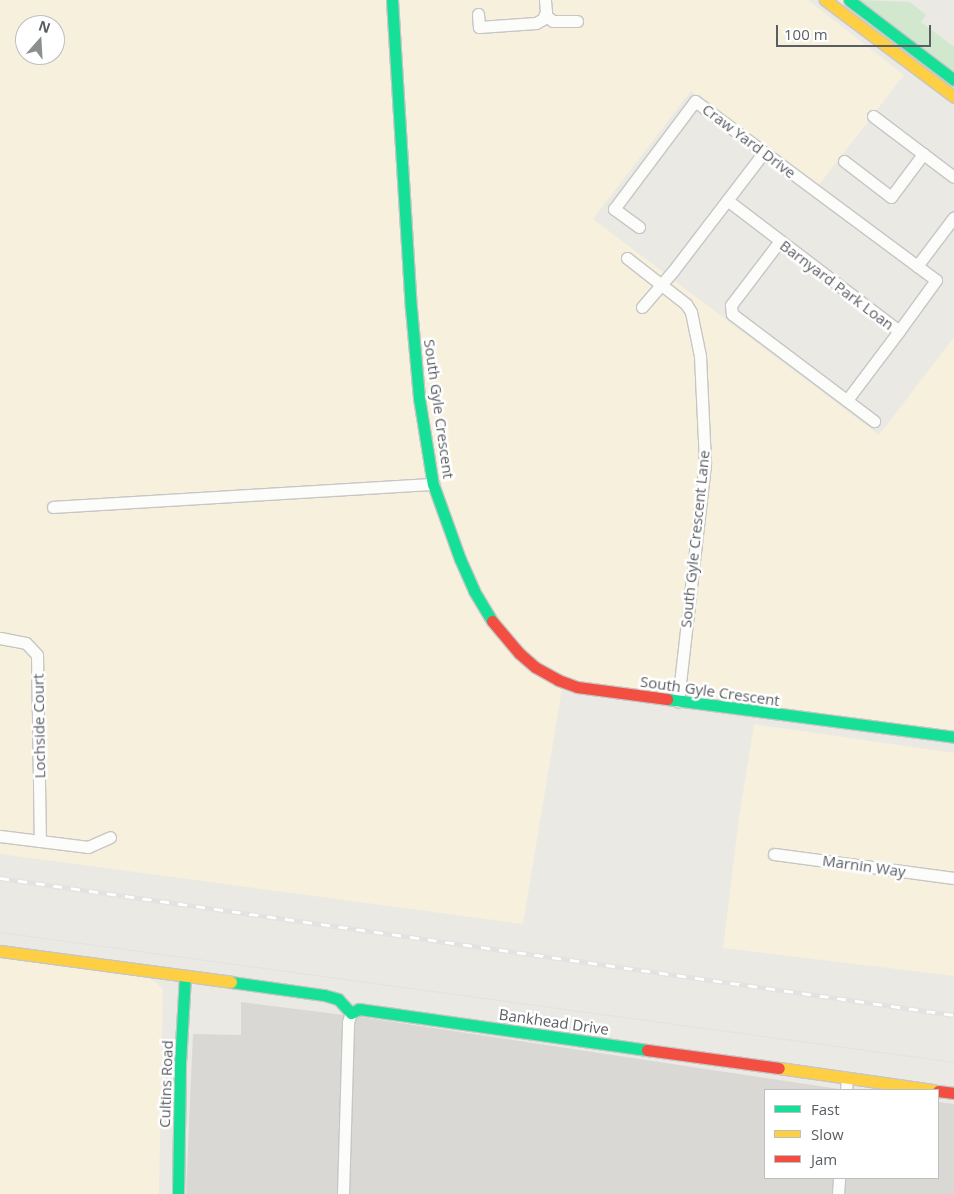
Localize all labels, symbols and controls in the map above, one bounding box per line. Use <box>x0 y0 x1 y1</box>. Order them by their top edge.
north arrow <box>15 15 65 65</box>
text: N <box>36 15 53 37</box>
scale bar <box>779 15 934 47</box>
text: 100 m <box>784 24 828 44</box>
street label: Craw Yard Drive <box>699 100 799 182</box>
street label: Barnyard Park Loan <box>776 236 898 334</box>
street label: South Gyle Crescent <box>420 338 458 480</box>
street label: South Gyle Crescent Lane <box>677 449 713 629</box>
street label: South Gyle Crescent <box>639 672 781 710</box>
street label: Lochside Court <box>29 673 49 779</box>
street label: Marnin Way <box>821 851 907 881</box>
street label: Bankhead Drive <box>498 1005 610 1039</box>
street label: Cultins Road <box>155 1040 177 1128</box>
legend <box>764 1089 939 1179</box>
text: Fast <box>811 1099 840 1119</box>
text: Slow <box>811 1124 844 1144</box>
text: Jam <box>811 1149 837 1169</box>

